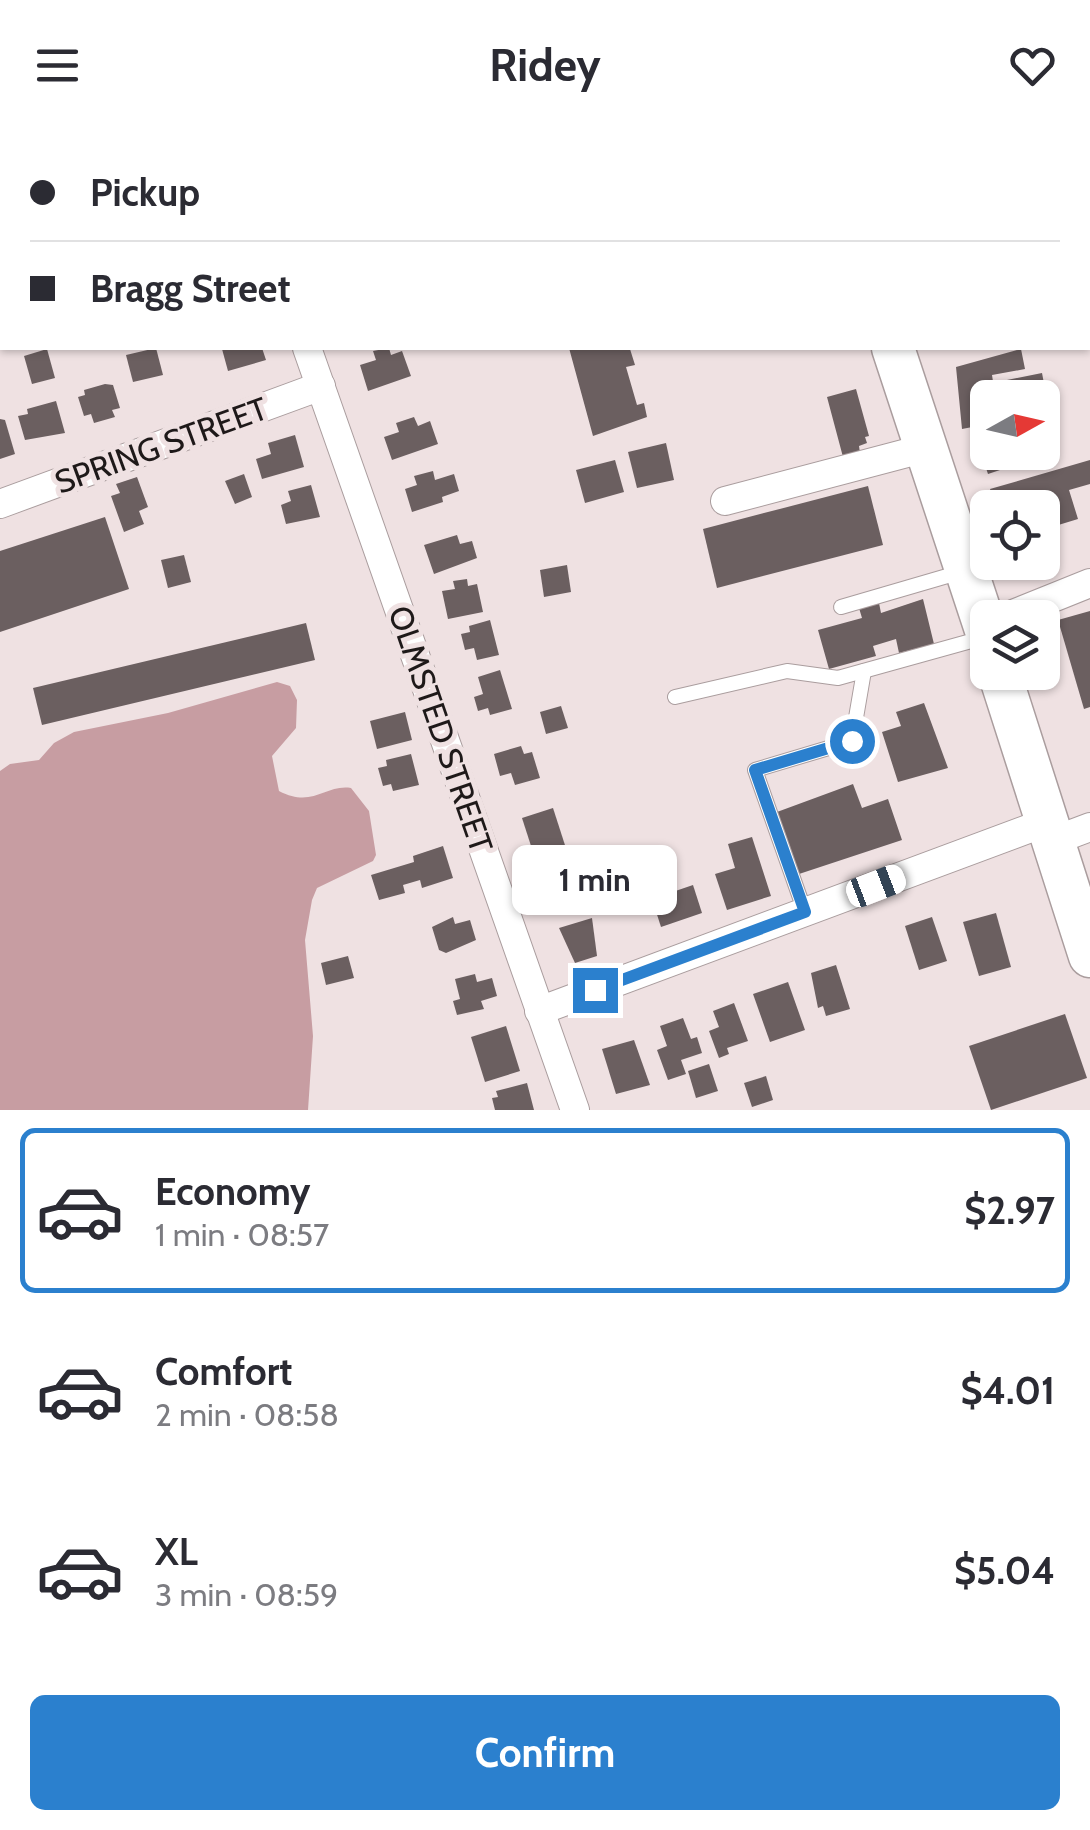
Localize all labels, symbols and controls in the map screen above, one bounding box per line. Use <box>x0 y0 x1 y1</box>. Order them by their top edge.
icon: menu <box>30 38 85 93</box>
text: Ridey <box>489 38 601 92</box>
icon: heart <box>1005 38 1060 93</box>
text: Pickup <box>90 169 200 216</box>
text: Bragg Street <box>90 265 291 312</box>
north arrow <box>970 380 1060 470</box>
map controls <box>970 380 1060 690</box>
street label: SPRING STREET <box>49 389 273 501</box>
button: locate <box>970 490 1060 580</box>
button: layers <box>970 600 1060 690</box>
street label: OLMSTED STREET <box>381 601 501 857</box>
route start <box>830 719 875 764</box>
callout: 1 min <box>512 845 678 915</box>
text: 1 min <box>558 860 631 899</box>
car <box>843 861 909 911</box>
route end <box>573 968 618 1013</box>
icon: car <box>35 1166 125 1256</box>
text: Economy <box>155 1168 310 1215</box>
text: $2.97 <box>964 1187 1055 1234</box>
text: 1 min · 08:57 <box>155 1215 329 1254</box>
icon: car <box>35 1346 125 1436</box>
text: Comfort <box>155 1348 292 1395</box>
text: $4.01 <box>960 1367 1055 1414</box>
text: 2 min · 08:58 <box>155 1395 339 1434</box>
icon: car <box>35 1526 125 1616</box>
text: XL <box>155 1528 198 1575</box>
text: $5.04 <box>954 1547 1055 1594</box>
text: 3 min · 08:59 <box>155 1575 338 1614</box>
button: Confirm <box>30 1695 1060 1810</box>

